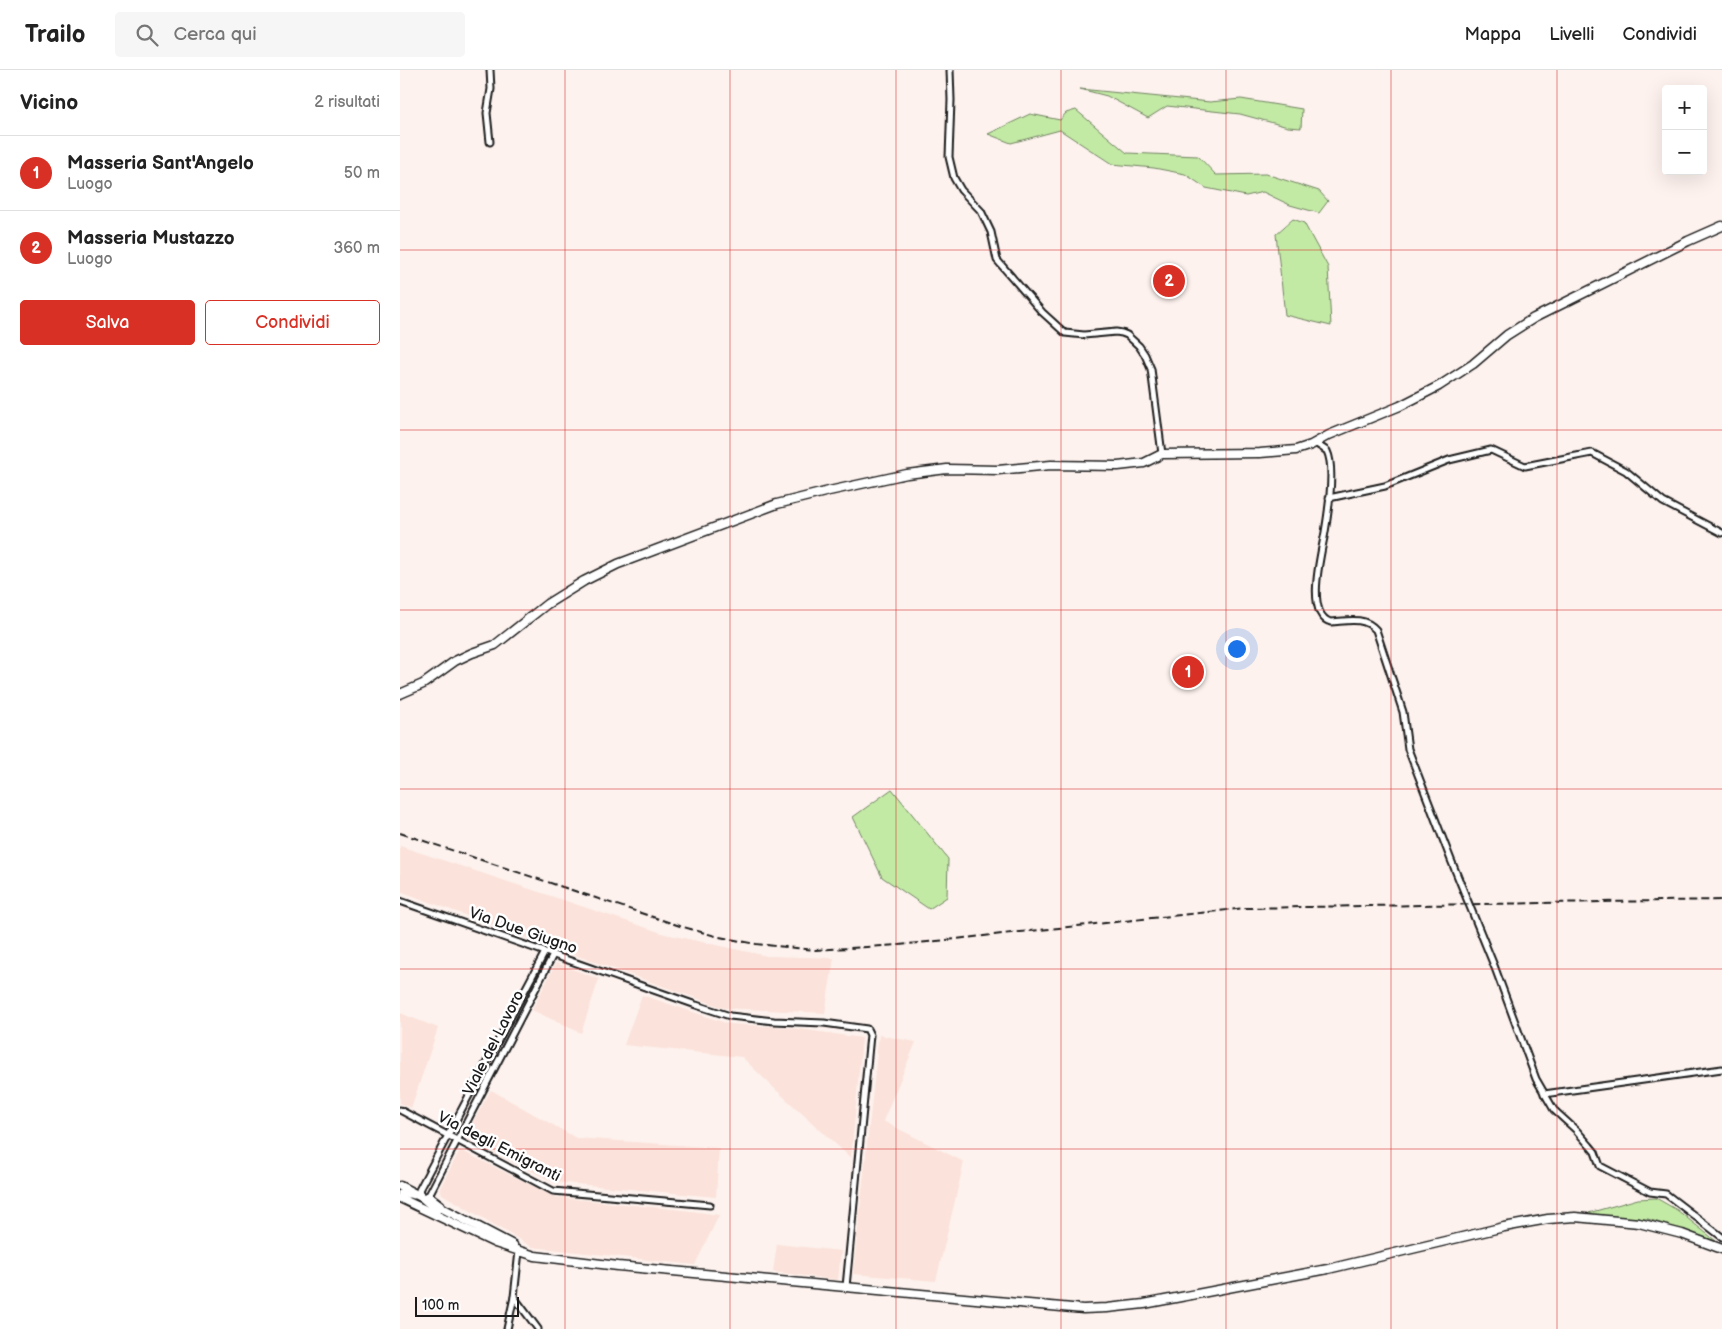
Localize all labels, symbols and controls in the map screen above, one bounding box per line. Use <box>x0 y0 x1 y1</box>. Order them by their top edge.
search box <box>115 12 465 57</box>
text: Trailo <box>25 20 85 49</box>
icon: search <box>133 21 161 49</box>
text: Cerca qui <box>173 23 257 46</box>
text: Mappa <box>1464 24 1521 45</box>
text: Livelli <box>1549 24 1595 45</box>
text: Condividi <box>1623 24 1697 45</box>
map controls <box>1662 85 1707 175</box>
button: + <box>1662 85 1707 130</box>
text: Vicino <box>20 90 78 115</box>
text: 2 risultati <box>314 93 380 112</box>
button: − <box>1662 130 1707 175</box>
text: Masseria Sant'Angelo <box>67 152 254 175</box>
text: 1 <box>33 164 39 183</box>
text: 50 m <box>344 164 380 183</box>
text: Luogo <box>67 175 113 194</box>
text: Masseria Mustazzo <box>67 227 235 250</box>
text: 2 <box>31 239 41 258</box>
text: 360 m <box>333 239 380 258</box>
text: Luogo <box>67 250 113 269</box>
pin: 2 <box>1153 262 1185 300</box>
button: Salva <box>20 300 195 345</box>
button: Condividi <box>205 300 380 345</box>
your location <box>1224 636 1250 662</box>
pin: 1 <box>1172 653 1204 691</box>
street label: Via Due Giugno <box>466 904 580 958</box>
street label: Viale del Lavoro <box>459 987 529 1099</box>
street label: Via degli Emigranti <box>434 1108 564 1186</box>
scale bar <box>415 1294 519 1317</box>
text: 100 m <box>422 1297 459 1314</box>

